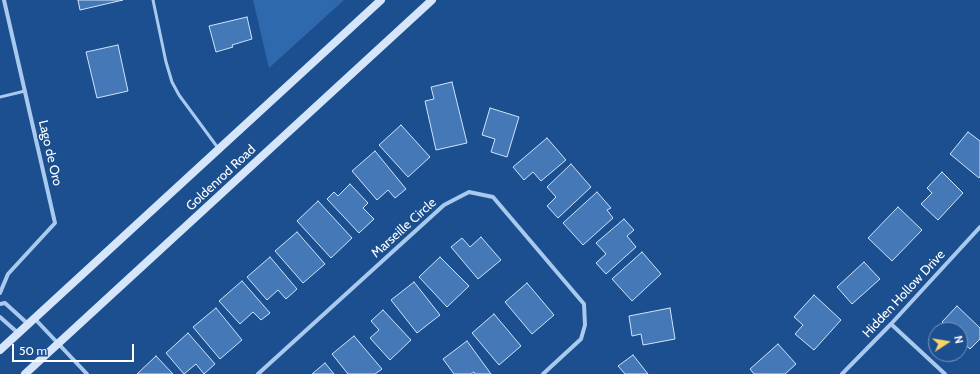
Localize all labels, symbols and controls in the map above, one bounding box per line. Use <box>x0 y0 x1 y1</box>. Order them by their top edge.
street label: Lago de Oro <box>35 119 65 187</box>
street label: Goldenrod Road <box>183 142 259 214</box>
street label: Marseille Circle <box>368 195 440 261</box>
street label: Hidden Hollow Drive <box>859 247 949 341</box>
north arrow <box>928 322 968 362</box>
text: N <box>951 334 966 345</box>
scale bar <box>14 336 136 362</box>
text: 50 m <box>19 343 47 358</box>

